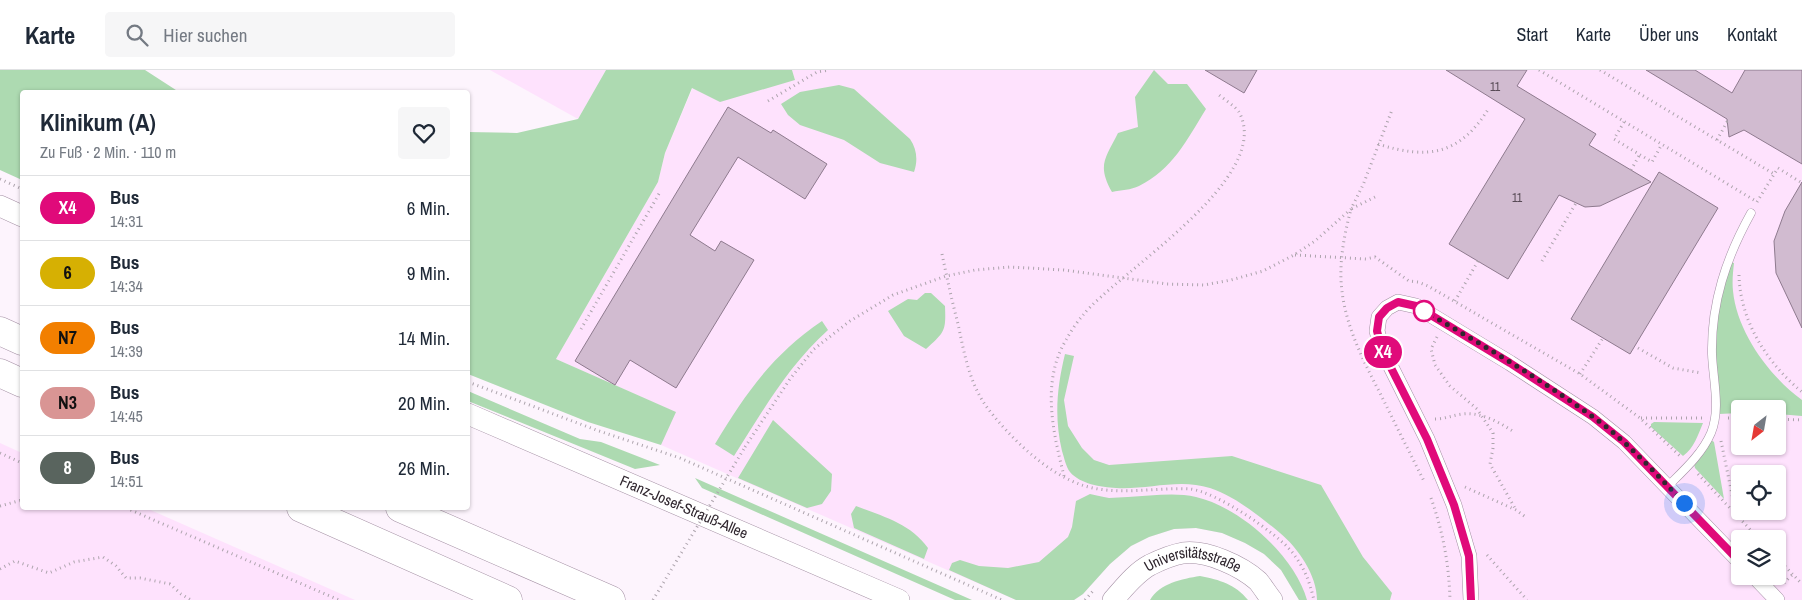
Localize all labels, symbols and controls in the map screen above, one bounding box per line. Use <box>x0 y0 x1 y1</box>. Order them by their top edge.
search box <box>105 12 455 57</box>
text: Karte <box>25 19 75 51</box>
icon: search <box>123 21 151 49</box>
text: Hier suchen <box>163 22 247 48</box>
text: Start <box>1517 22 1548 47</box>
text: Karte <box>1576 22 1611 47</box>
text: Über uns <box>1639 22 1699 47</box>
text: Kontakt <box>1727 22 1777 47</box>
house number: 11 <box>1490 79 1501 95</box>
text: Klinikum (A) <box>40 106 156 138</box>
button: heart <box>398 107 450 159</box>
text: Zu Fuß · 2 Min. · 110 m <box>40 141 176 163</box>
text: Bus <box>110 184 139 210</box>
house number: 11 <box>1512 190 1523 206</box>
text: X4 <box>58 195 77 220</box>
text: 6 Min. <box>407 195 450 221</box>
text: 14:31 <box>110 210 143 232</box>
text: Bus <box>110 249 139 275</box>
text: 6 <box>63 260 72 285</box>
text: 9 Min. <box>407 260 450 286</box>
text: 14:34 <box>110 275 143 297</box>
unlabelled marker <box>1413 300 1435 322</box>
text: Bus <box>110 314 139 340</box>
text: N7 <box>58 325 77 350</box>
text: 14 Min. <box>398 325 450 351</box>
line badge: X4 <box>1360 336 1406 368</box>
text: X4 <box>1374 339 1392 364</box>
text: 14:39 <box>110 340 143 362</box>
text: Bus <box>110 379 139 405</box>
text: N3 <box>58 390 77 415</box>
text: 20 Min. <box>398 390 450 416</box>
north arrow <box>1731 400 1786 455</box>
map controls <box>1731 400 1786 585</box>
text: 14:45 <box>110 405 143 427</box>
text: Bus <box>110 444 139 470</box>
text: 8 <box>63 455 72 480</box>
text: 26 Min. <box>398 455 450 481</box>
button: locate <box>1731 465 1786 520</box>
text: 14:51 <box>110 470 143 492</box>
street label: Franz-Josef-Strauß-Allee <box>617 470 751 544</box>
your location <box>1672 491 1697 516</box>
button: layers <box>1731 530 1786 585</box>
text: Universitätsstraße <box>1140 542 1245 577</box>
street label: Universitätsstraße <box>1143 564 1243 582</box>

